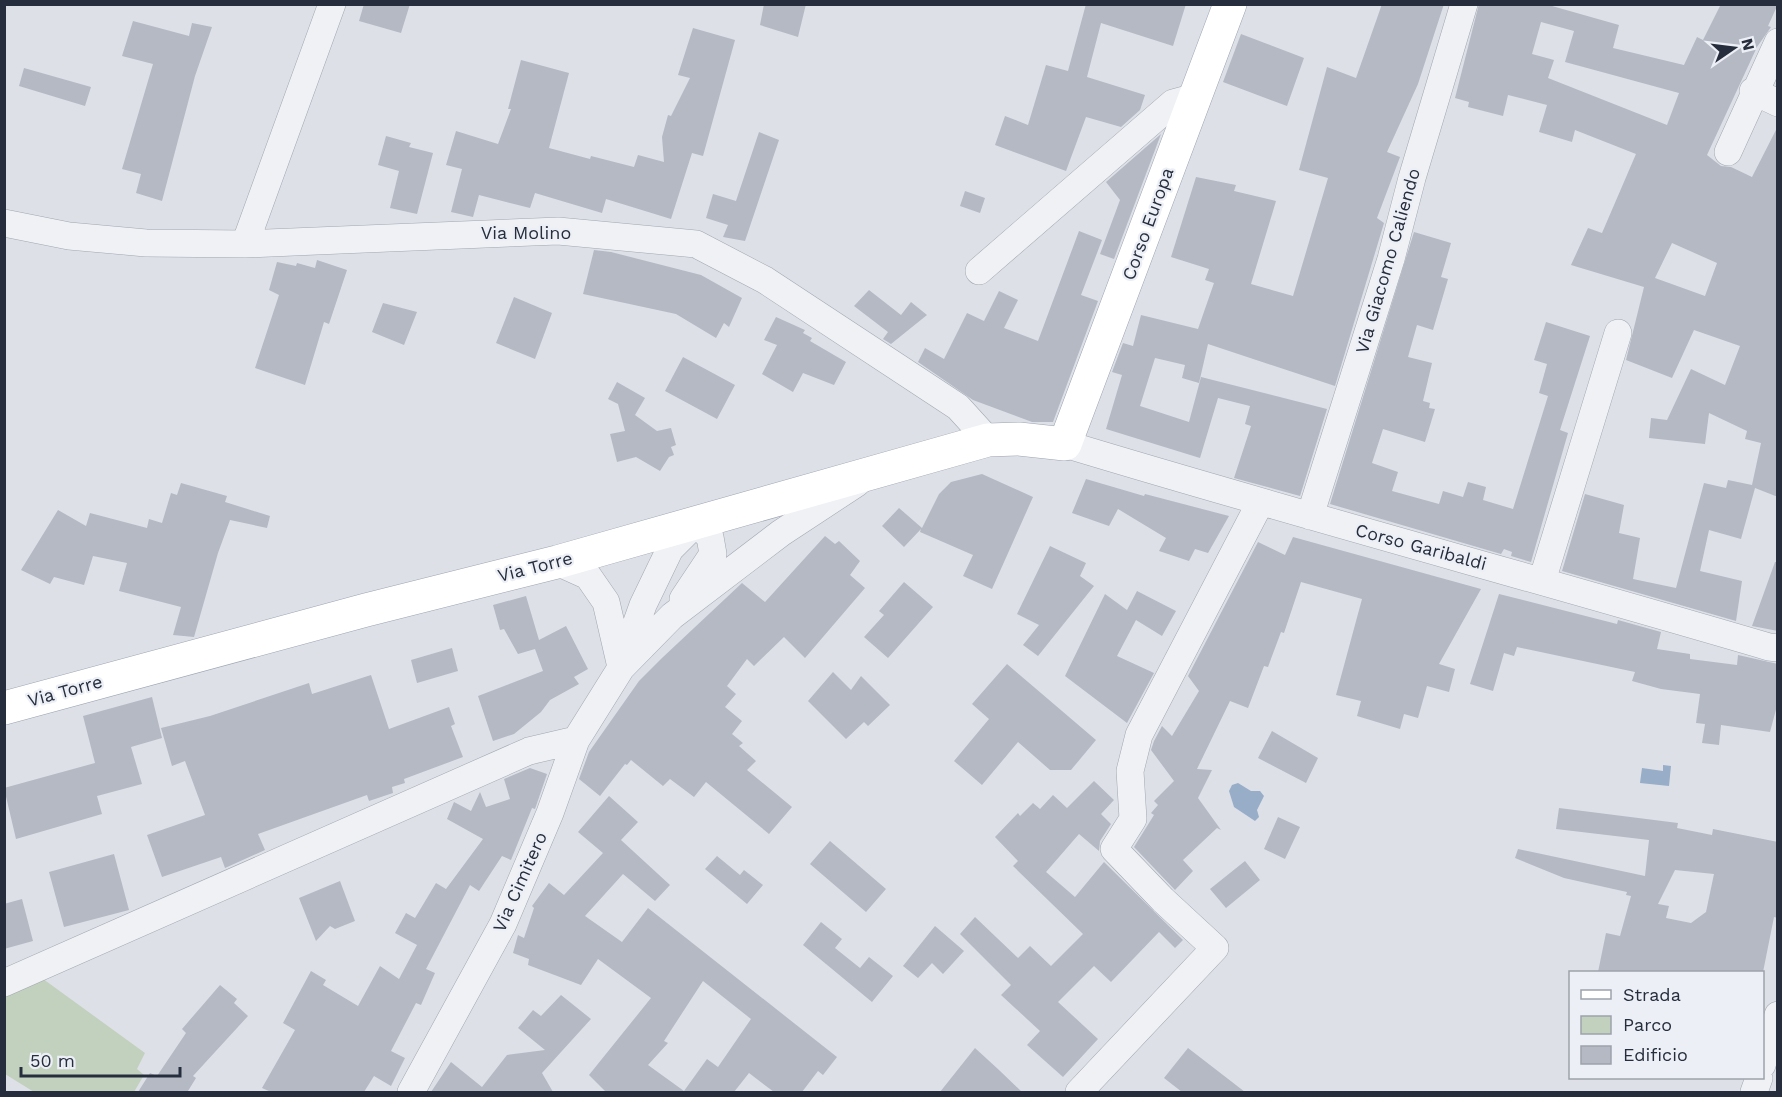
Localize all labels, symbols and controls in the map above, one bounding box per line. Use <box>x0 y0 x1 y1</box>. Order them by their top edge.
north arrow <box>1704 18 1764 78</box>
text: N <box>1737 36 1759 53</box>
street label: Corso Europa <box>1117 165 1178 283</box>
street label: Via Giacomo Caliendo <box>1351 166 1424 356</box>
street label: Via Molino <box>481 222 571 243</box>
street label: Corso Garibaldi <box>1353 519 1489 574</box>
street label: Via Torre <box>495 547 574 586</box>
street label: Via Torre <box>25 670 104 711</box>
street label: Via Cimitero <box>488 829 551 935</box>
legend <box>1569 971 1764 1079</box>
text: Strada <box>1623 984 1681 1005</box>
text: Parco <box>1623 1014 1672 1035</box>
scale bar <box>21 1040 180 1078</box>
text: Edificio <box>1623 1044 1688 1065</box>
text: 50 m <box>30 1050 75 1071</box>

